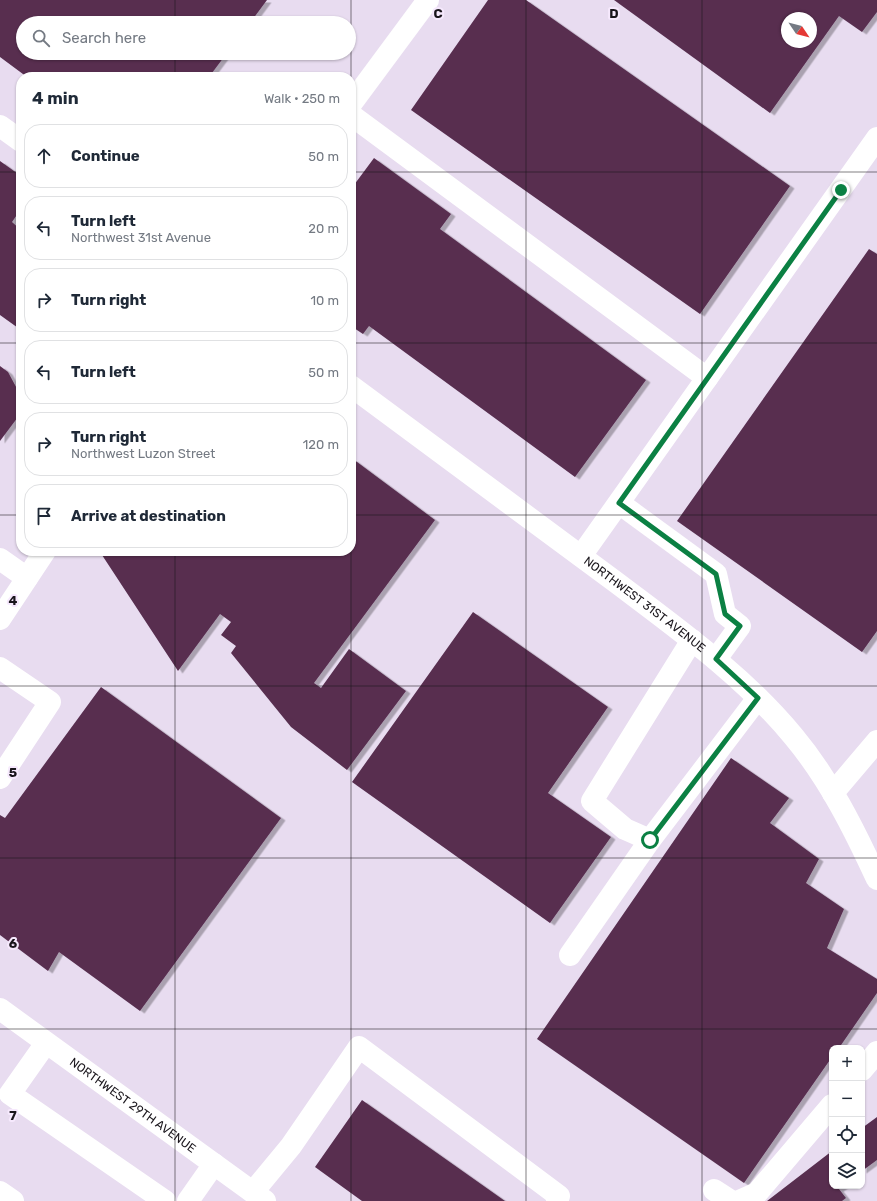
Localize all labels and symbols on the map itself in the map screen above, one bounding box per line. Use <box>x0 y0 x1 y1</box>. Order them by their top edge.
text: C <box>433 6 443 21</box>
text: D <box>609 6 619 21</box>
north arrow <box>781 12 817 48</box>
route end <box>832 181 850 199</box>
street label: NORTHWEST 31ST AVENUE <box>581 554 708 655</box>
text: 4 <box>9 593 18 608</box>
text: 5 <box>9 765 17 780</box>
route start <box>641 831 659 849</box>
text: 6 <box>9 936 18 951</box>
street label: NORTHWEST 29TH AVENUE <box>67 1055 199 1156</box>
text: 7 <box>9 1108 17 1123</box>

